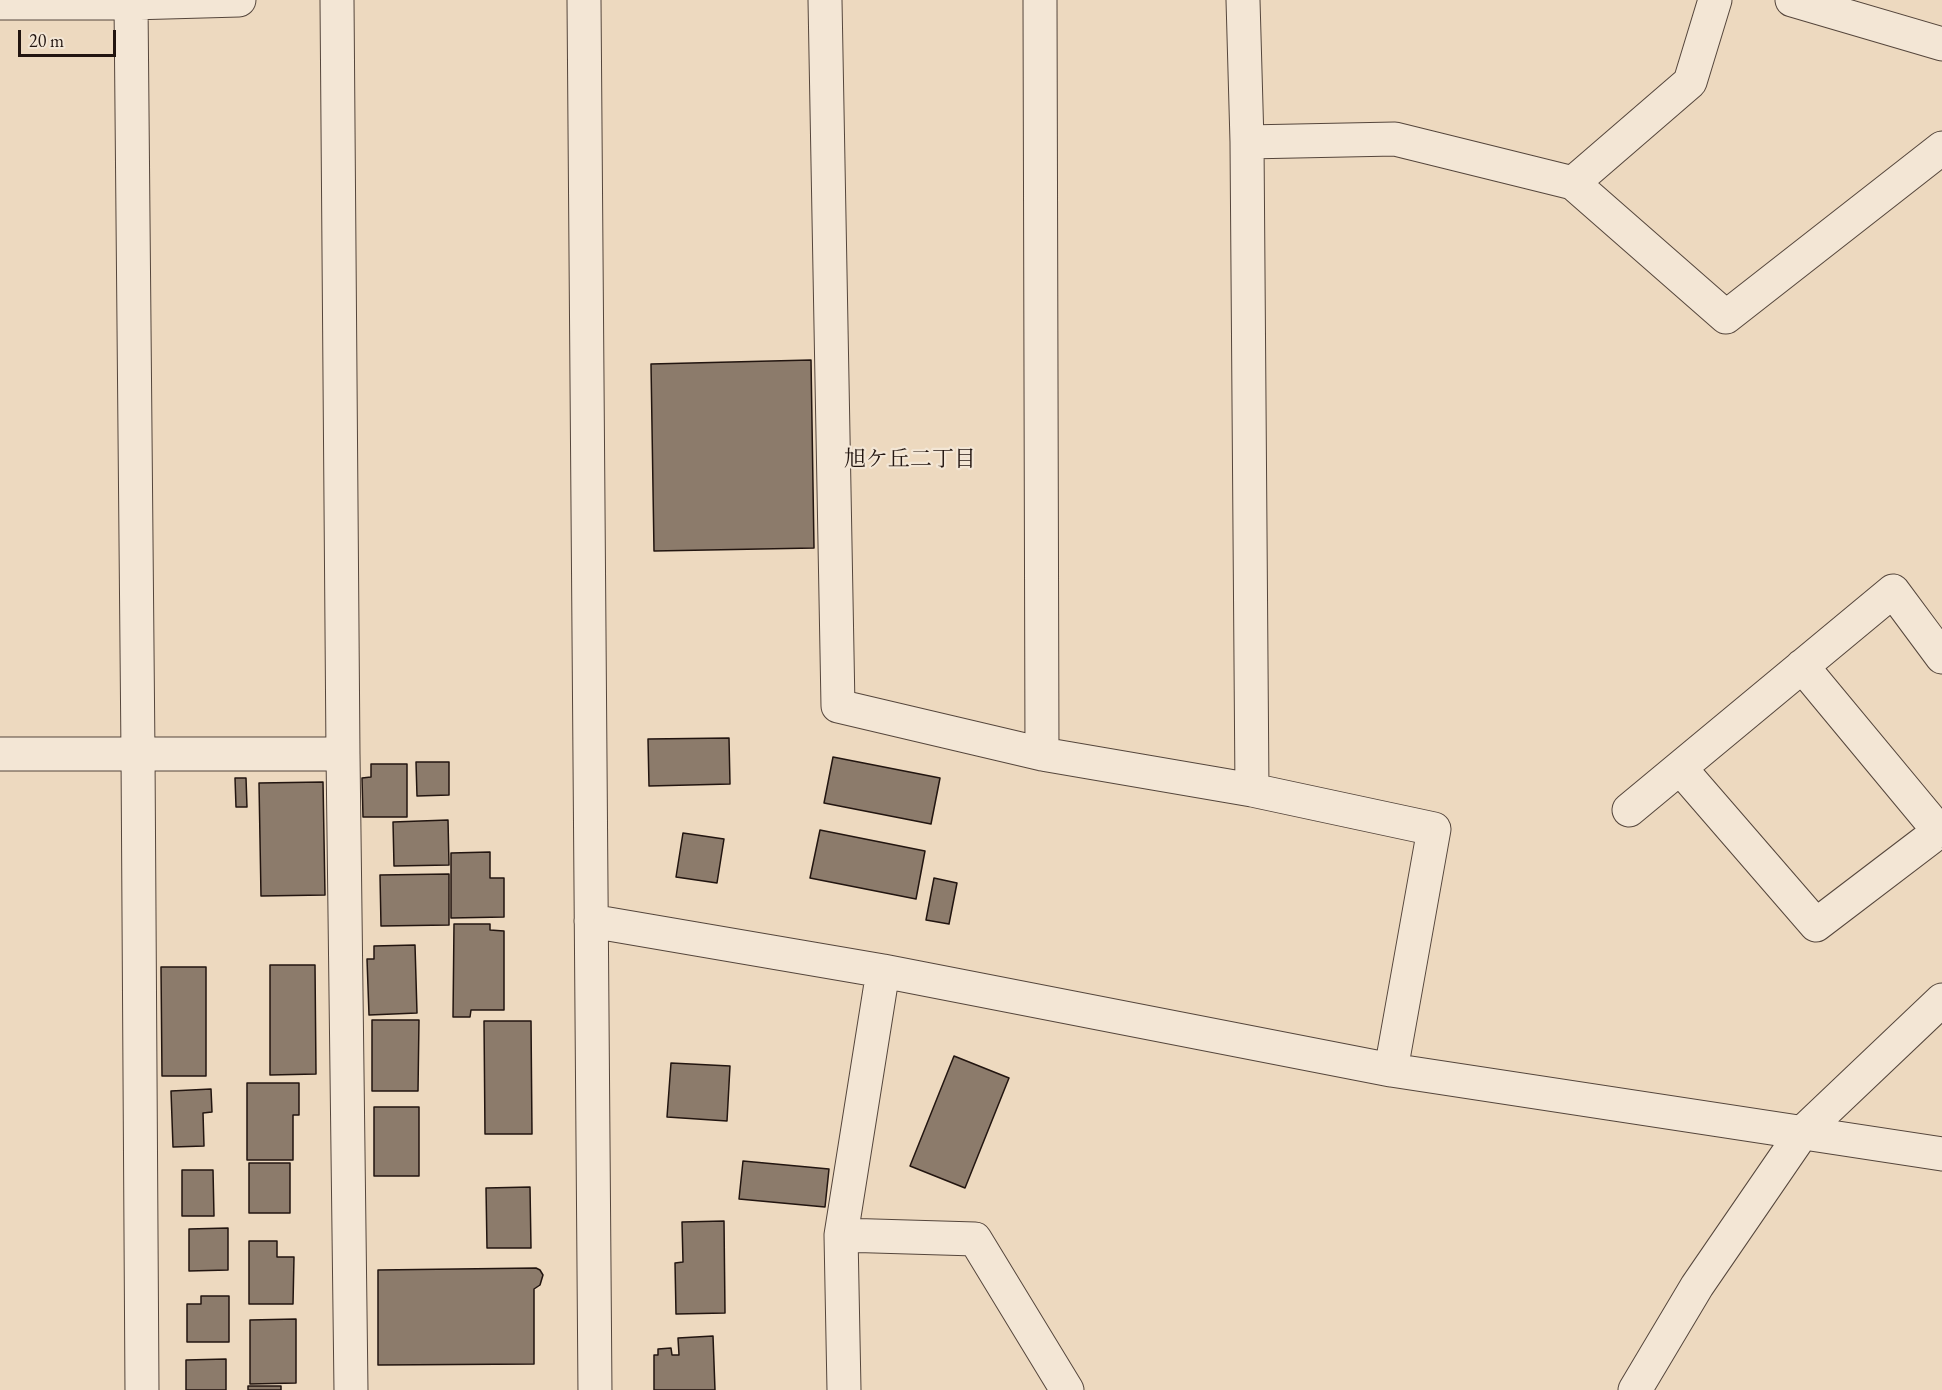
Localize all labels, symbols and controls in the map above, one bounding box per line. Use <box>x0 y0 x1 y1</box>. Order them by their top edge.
scale bar <box>21 18 118 56</box>
text: 20 m <box>29 29 64 52</box>
district label: 旭ケ丘二丁目 <box>844 447 976 473</box>

